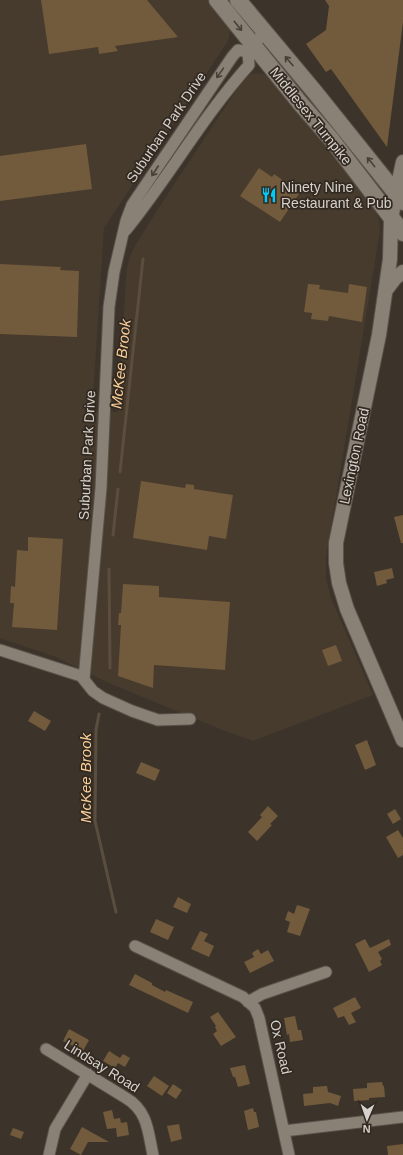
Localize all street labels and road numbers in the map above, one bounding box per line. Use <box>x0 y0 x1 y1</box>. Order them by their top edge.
street label: Middlesex Turnpike <box>267 64 355 168</box>
street label: Suburban Park Drive <box>123 68 209 185</box>
street label: Suburban Park Drive <box>76 389 98 520</box>
street label: Lexington Road <box>336 406 372 506</box>
street label: Ox Road <box>267 1018 295 1076</box>
street label: Lindsay Road <box>61 1037 143 1095</box>

